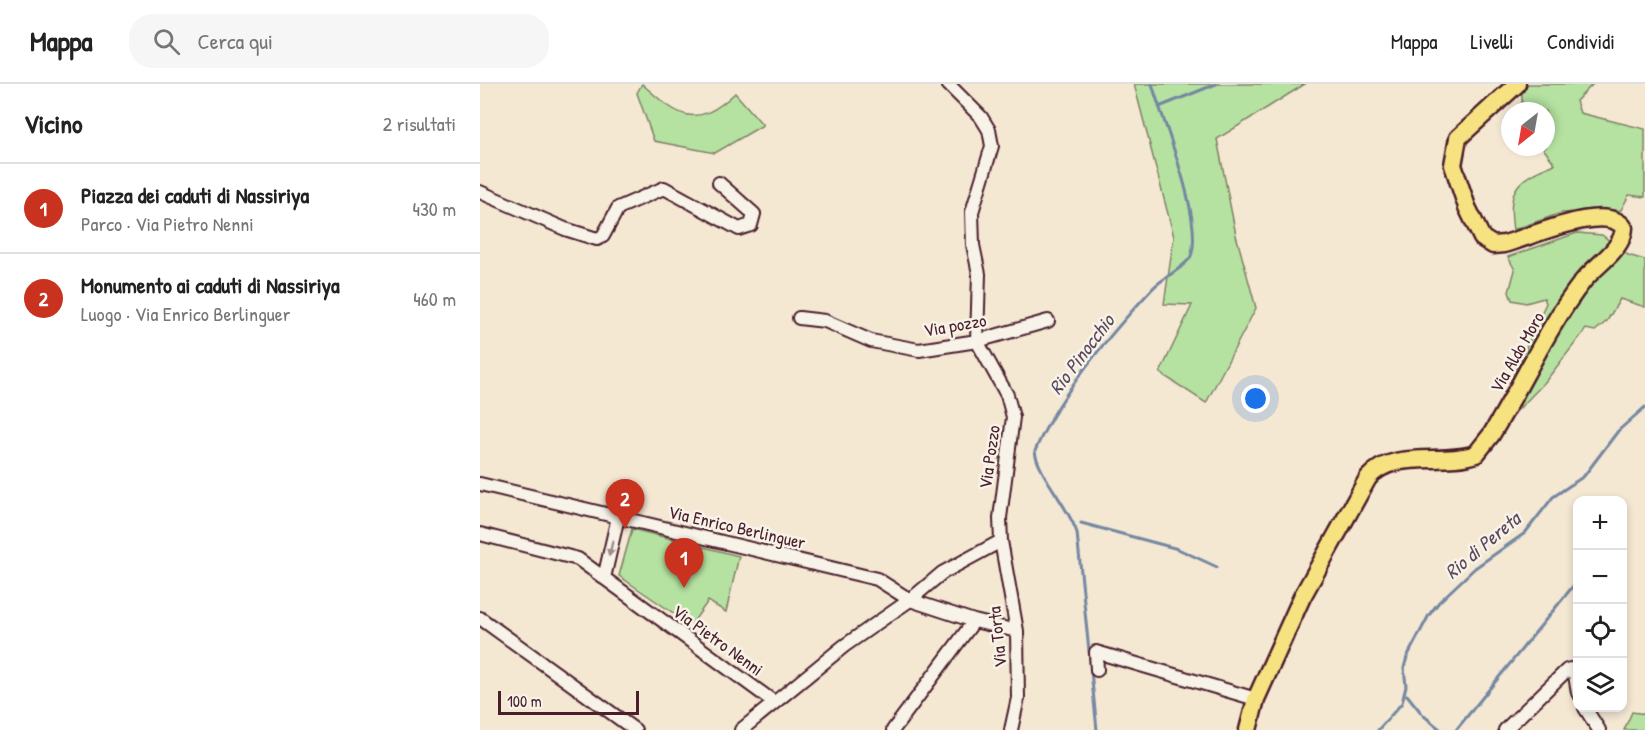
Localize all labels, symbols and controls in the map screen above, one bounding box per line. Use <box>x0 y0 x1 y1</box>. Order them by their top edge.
search box <box>129 14 549 68</box>
text: Mappa <box>30 22 93 60</box>
icon: search <box>150 25 183 58</box>
text: Cerca qui <box>198 26 273 56</box>
text: Mappa <box>1391 27 1438 56</box>
text: Livelli <box>1471 27 1514 56</box>
text: Condividi <box>1547 27 1615 56</box>
north arrow <box>1501 102 1555 156</box>
text: Vicino <box>24 106 83 141</box>
text: 2 risultati <box>383 110 456 137</box>
text: Piazza dei caduti di Nassiriya <box>81 180 309 210</box>
text: 1 <box>40 195 47 222</box>
text: 430 m <box>412 195 456 222</box>
text: Parco · Via Pietro Nenni <box>81 210 254 237</box>
text: Monumento ai caduti di Nassiriya <box>81 270 340 300</box>
text: 2 <box>39 285 48 312</box>
text: 460 m <box>413 285 456 312</box>
text: Luogo · Via Enrico Berlinguer <box>81 300 291 327</box>
street label: Via pozzo <box>922 307 988 343</box>
water label: Rio Pinocchio <box>1042 307 1121 400</box>
street label: Via Aldo Moro <box>1484 307 1550 397</box>
your location <box>1241 384 1270 413</box>
street label: Via Pozzo <box>972 424 1006 490</box>
pin: 2 <box>606 480 644 529</box>
map controls <box>1573 496 1627 712</box>
button: + <box>1573 496 1627 550</box>
street label: Via Enrico Berlinguer <box>666 499 808 555</box>
water label: Rio di Pereta <box>1438 504 1527 585</box>
pin: 1 <box>664 538 704 588</box>
one-way arrow <box>606 539 616 557</box>
button: − <box>1573 550 1627 604</box>
street label: Via Pietro Nenni <box>667 599 769 681</box>
button: locate <box>1573 604 1627 658</box>
street label: Via Torta <box>981 605 1013 669</box>
button: layers <box>1573 658 1627 712</box>
scale bar <box>498 688 639 716</box>
text: 100 m <box>507 690 542 712</box>

